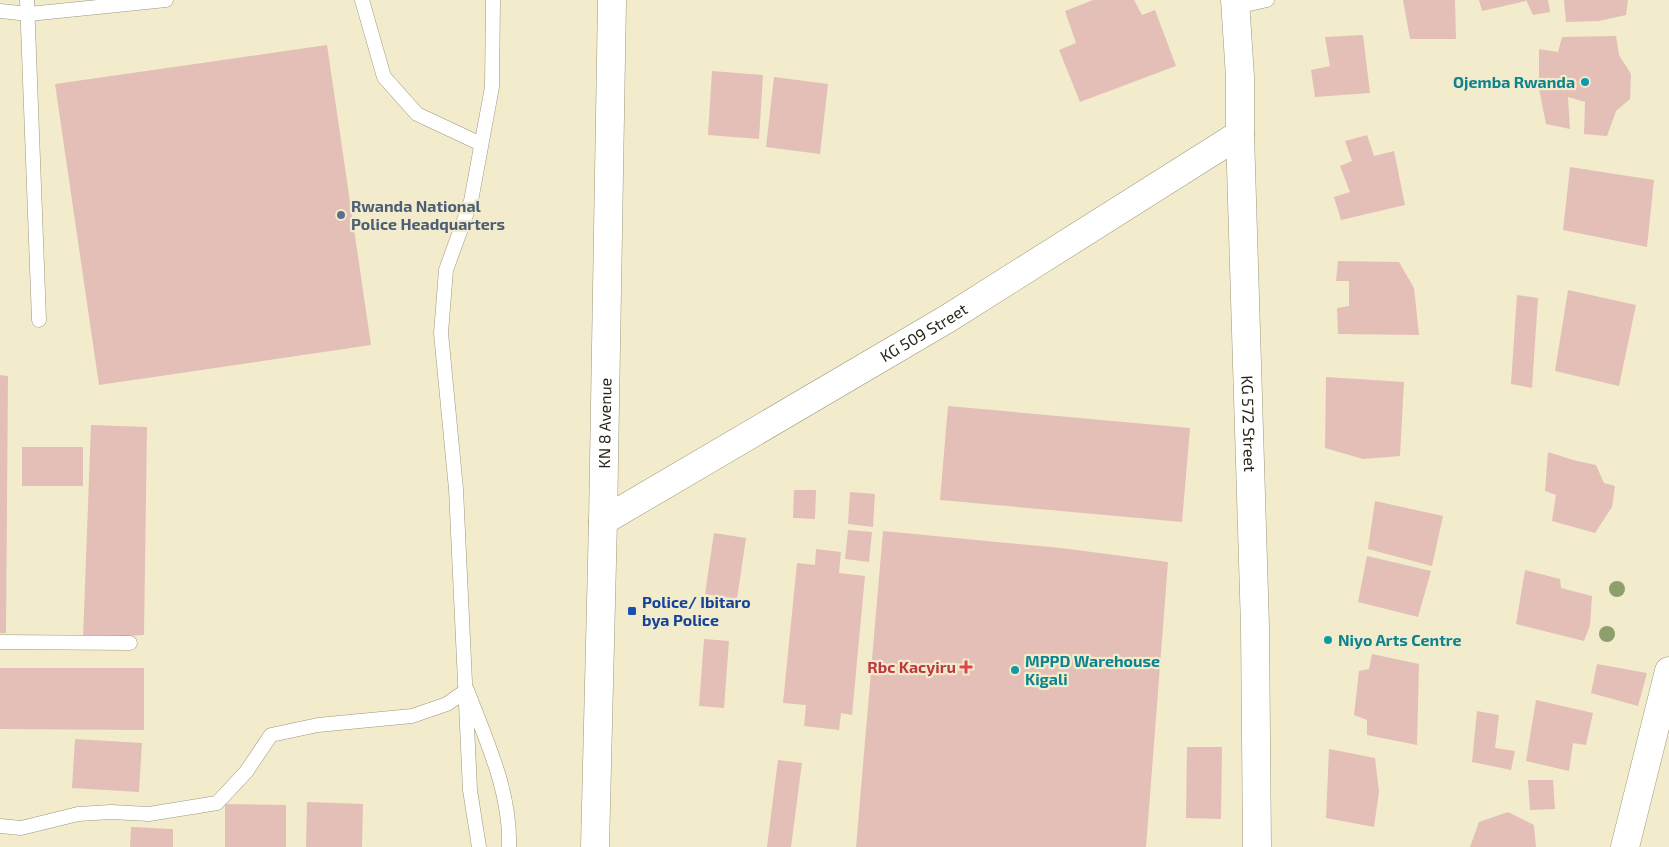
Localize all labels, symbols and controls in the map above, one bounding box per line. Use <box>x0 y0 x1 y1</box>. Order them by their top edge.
place label: Ojemba Rwanda <box>1453 72 1575 91</box>
marker: Ojemba Rwanda <box>1579 76 1591 88</box>
place label: Rwanda National Police Headquarters <box>351 196 505 233</box>
marker: Rwanda National Police Headquarters <box>335 209 347 221</box>
street label: KG 509 Street <box>876 299 971 365</box>
street label: KG 572 Street <box>1238 375 1260 472</box>
street label: KN 8 Avenue <box>594 378 614 469</box>
place label: Police/ Ibitaro bya Police <box>642 592 751 630</box>
marker: Police/ Ibitaro bya Police <box>626 605 638 617</box>
place label: Niyo Arts Centre <box>1338 630 1462 650</box>
marker: Niyo Arts Centre <box>1322 634 1334 646</box>
place label: MPPD Warehouse Kigali <box>1025 651 1160 688</box>
place label: Rbc Kacyiru <box>867 657 956 677</box>
marker: Rbc Kacyiru <box>960 661 972 673</box>
marker: MPPD Warehouse Kigali <box>1009 664 1021 676</box>

